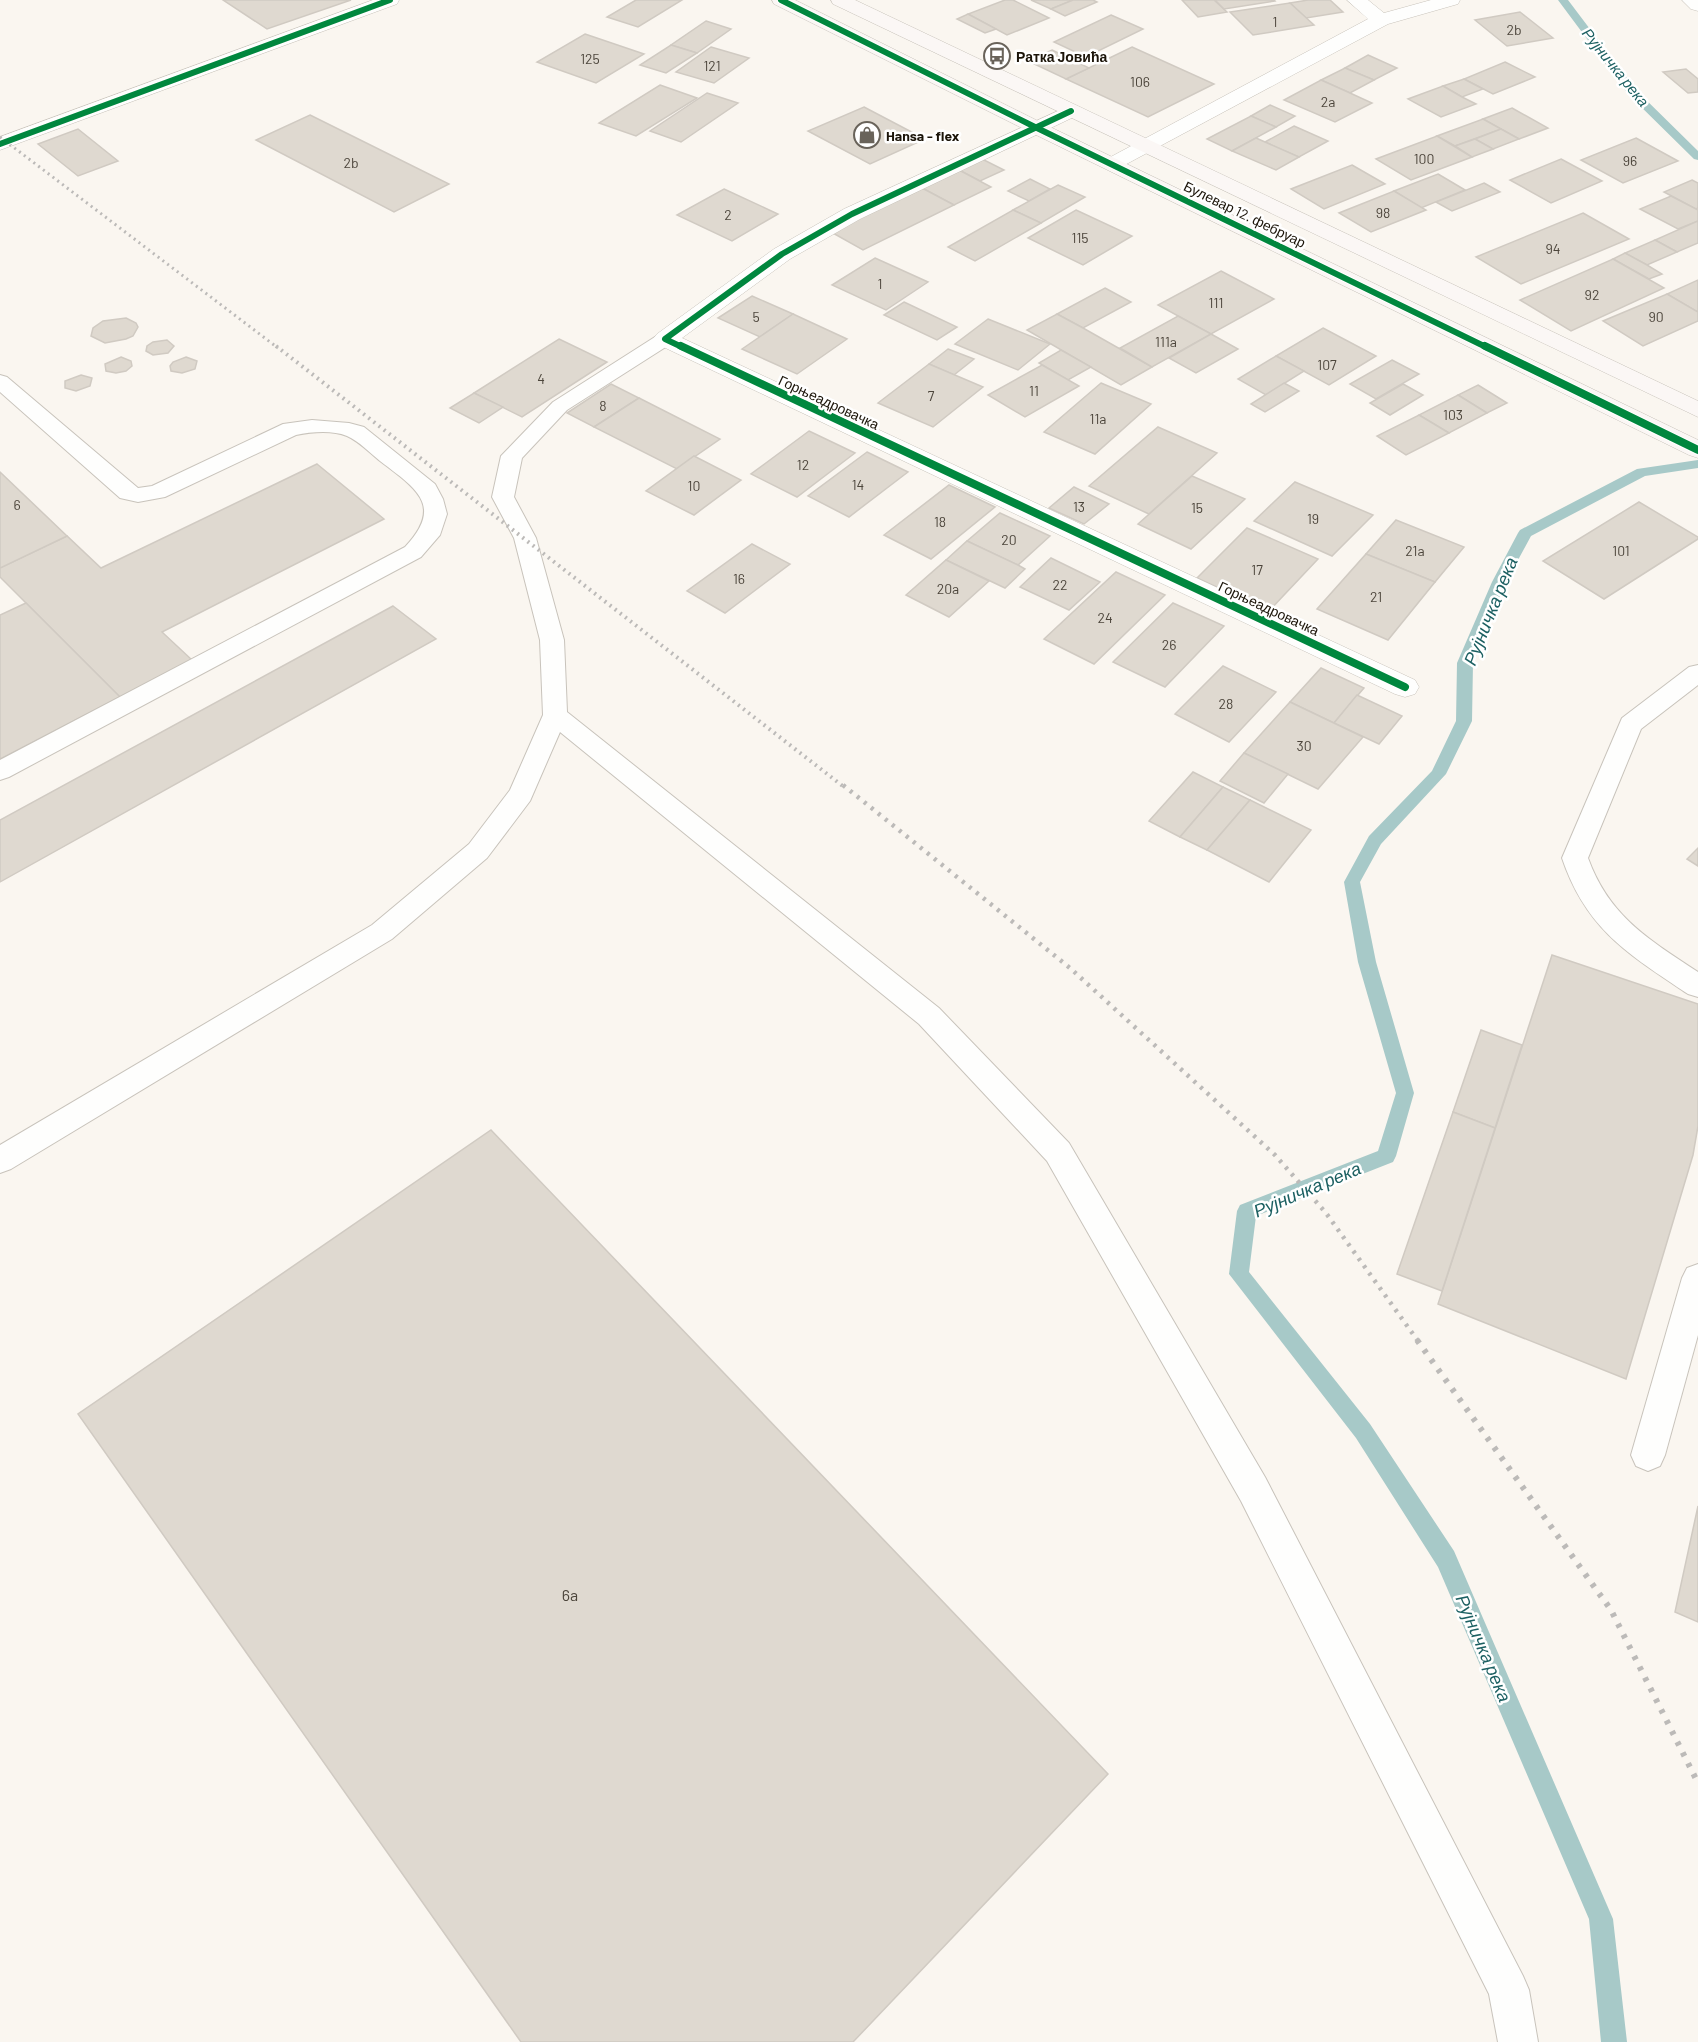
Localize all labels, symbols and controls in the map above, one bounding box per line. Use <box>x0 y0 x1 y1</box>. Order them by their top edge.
house number: 1 <box>1273 13 1277 30</box>
house number: 2b <box>1506 21 1522 38</box>
water label: Рујничка река <box>1579 24 1653 110</box>
bus stop icon: Ратка Јовића <box>982 41 1012 71</box>
place label: Ратка Јовића <box>1016 48 1107 65</box>
house number: 125 <box>580 50 600 67</box>
house number: 121 <box>703 57 721 74</box>
house number: 106 <box>1130 73 1150 90</box>
house number: 2a <box>1321 93 1335 110</box>
shop icon: Hansa - flex <box>852 120 882 150</box>
place label: Hansa - flex <box>886 127 960 144</box>
house number: 100 <box>1414 150 1434 167</box>
house number: 96 <box>1623 152 1637 169</box>
house number: 2b <box>343 154 359 171</box>
street label: Булевар 12. фебруар <box>1181 177 1309 251</box>
house number: 98 <box>1376 204 1390 221</box>
house number: 2 <box>724 206 732 223</box>
house number: 115 <box>1071 229 1089 246</box>
house number: 94 <box>1545 240 1561 257</box>
house number: 1 <box>878 275 882 292</box>
house number: 92 <box>1585 286 1599 303</box>
house number: 111 <box>1209 294 1223 311</box>
house number: 5 <box>752 308 760 325</box>
house number: 90 <box>1648 308 1664 325</box>
house number: 111a <box>1155 333 1177 350</box>
house number: 107 <box>1317 356 1337 373</box>
house number: 4 <box>537 370 545 387</box>
street label: Горњеадровачка <box>776 371 882 433</box>
house number: 11 <box>1029 382 1039 399</box>
house number: 7 <box>928 387 935 404</box>
house number: 8 <box>599 397 607 414</box>
house number: 103 <box>1443 406 1463 423</box>
house number: 11a <box>1090 410 1107 427</box>
house number: 12 <box>797 456 809 473</box>
house number: 14 <box>852 476 864 493</box>
house number: 10 <box>688 477 700 494</box>
house number: 6 <box>13 496 21 513</box>
house number: 13 <box>1073 498 1085 515</box>
house number: 15 <box>1191 499 1203 516</box>
house number: 19 <box>1307 510 1319 527</box>
house number: 18 <box>934 513 946 530</box>
house number: 20 <box>1001 531 1017 548</box>
house number: 21a <box>1405 542 1425 559</box>
house number: 101 <box>1612 542 1630 559</box>
water label: Рујничка река <box>1458 554 1522 668</box>
house number: 17 <box>1251 561 1263 578</box>
house number: 16 <box>733 570 745 587</box>
house number: 22 <box>1052 576 1068 593</box>
street label: Горњеадровачка <box>1216 577 1322 639</box>
house number: 20a <box>937 580 959 597</box>
house number: 21 <box>1370 588 1382 605</box>
house number: 24 <box>1097 609 1113 626</box>
house number: 26 <box>1162 636 1176 653</box>
house number: 28 <box>1219 695 1233 712</box>
house number: 30 <box>1296 737 1312 754</box>
water label: Рујничка река <box>1250 1156 1364 1222</box>
house number: 6a <box>562 1585 578 1604</box>
water label: Рујничка река <box>1451 1591 1517 1705</box>

